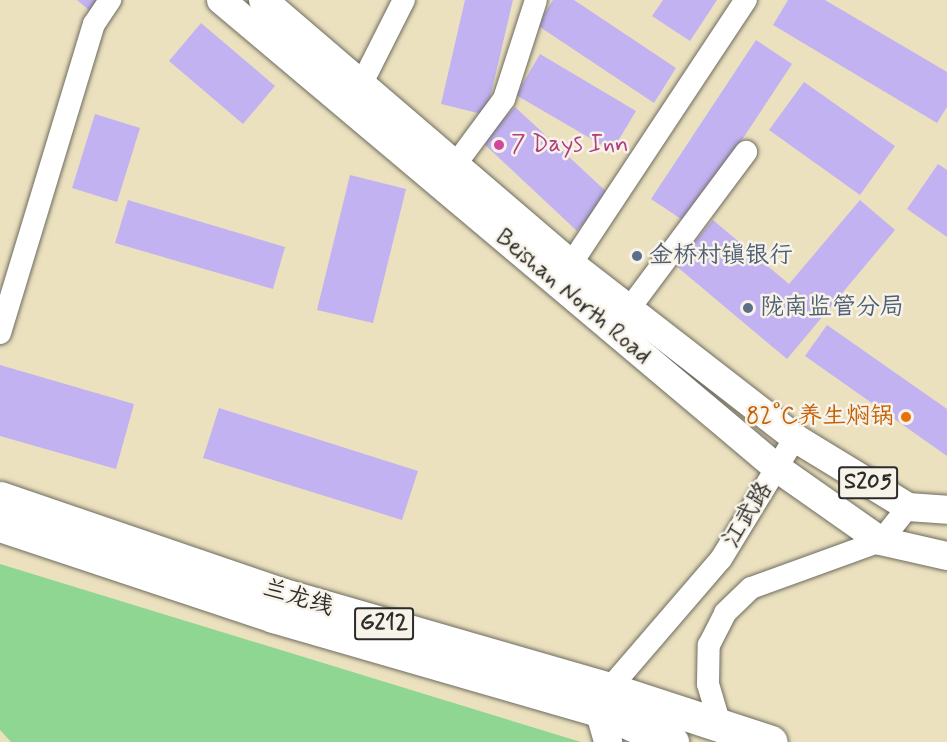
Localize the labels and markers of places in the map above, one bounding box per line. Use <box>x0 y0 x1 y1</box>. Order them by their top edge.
place label: 7 Days Inn <box>511 131 627 159</box>
marker: 7 Days Inn <box>492 138 506 152</box>
place label: 金桥村镇银行 <box>649 242 793 270</box>
marker: 金桥村镇银行 <box>630 249 644 263</box>
place label: 陇南监管分局 <box>760 294 904 322</box>
marker: 陇南监管分局 <box>741 301 755 315</box>
place label: 82°C养生焖锅 <box>746 403 894 431</box>
marker: 82°C养生焖锅 <box>899 410 913 424</box>

